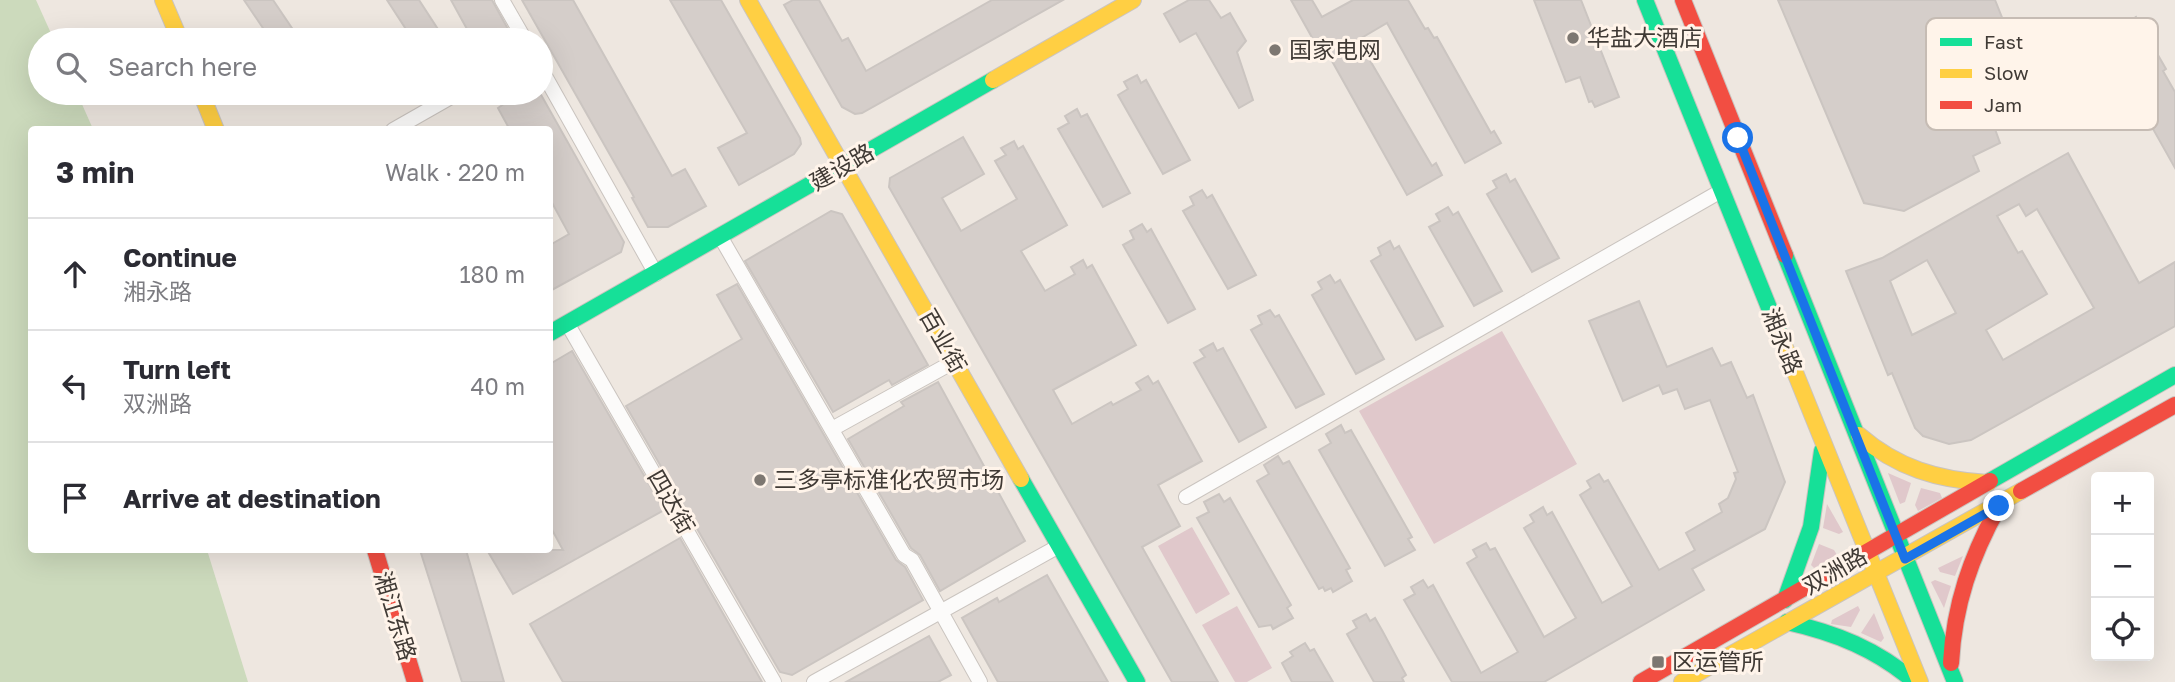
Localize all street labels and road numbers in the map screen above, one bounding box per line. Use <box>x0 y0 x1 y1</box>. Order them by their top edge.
street label: 建设路 <box>805 137 878 196</box>
street label: 湘永路 <box>1757 303 1809 378</box>
street label: 百业街 <box>914 304 973 377</box>
street label: 四达街 <box>642 465 701 538</box>
street label: 双洲路 <box>1798 541 1871 600</box>
street label: 湘江东路 <box>369 568 423 664</box>

